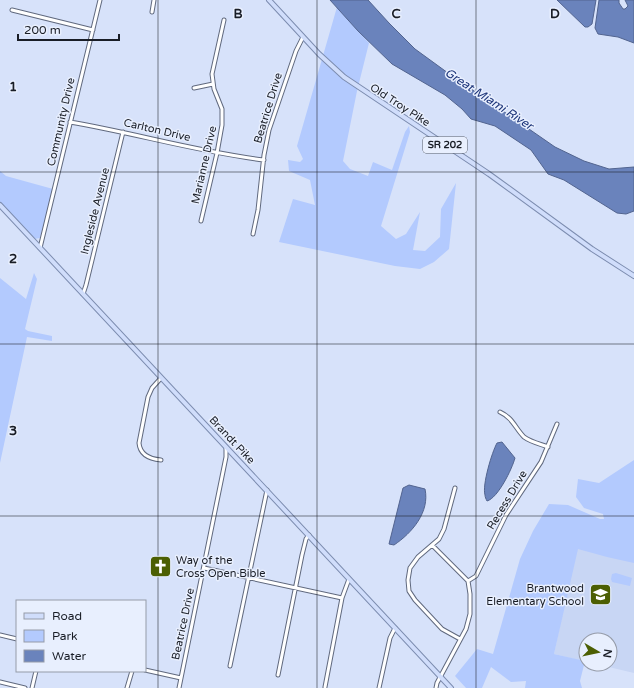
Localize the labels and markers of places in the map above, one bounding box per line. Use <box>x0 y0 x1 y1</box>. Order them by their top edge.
church icon: Way of the Cross Open Bible <box>148 553 174 579</box>
place label: Way of the Cross Open Bible <box>176 554 265 580</box>
school or university icon: Brantwood Elementary School <box>587 581 613 607</box>
place label: Brantwood Elementary School <box>486 582 584 608</box>

